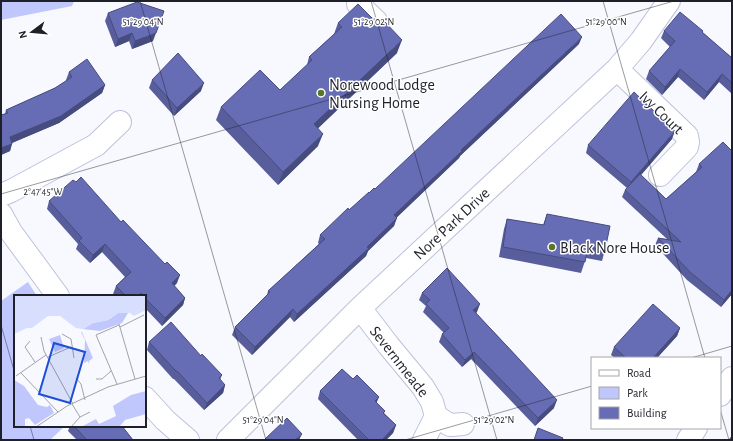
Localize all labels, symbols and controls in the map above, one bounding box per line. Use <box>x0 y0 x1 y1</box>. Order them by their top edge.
north arrow <box>12 12 52 52</box>
text: 51°29'04"N <box>122 17 164 27</box>
text: 51°29'02"N <box>354 17 394 27</box>
text: 51°29'00"N <box>585 17 627 27</box>
text: N <box>17 29 29 40</box>
place label: Norewood Lodge Nursing Home <box>329 77 435 111</box>
marker: Norewood Lodge Nursing Home <box>316 88 326 98</box>
street label: Ivy Court <box>636 88 686 138</box>
street label: Nore Park Drive <box>411 185 493 263</box>
text: 2°47'45"W <box>24 187 63 197</box>
place label: Black Nore House <box>560 240 669 256</box>
marker: Black Nore House <box>547 242 557 252</box>
inset map <box>14 295 146 427</box>
street label: Severnmeade <box>367 323 432 400</box>
legend <box>591 357 721 429</box>
text: Road <box>627 367 651 379</box>
text: Park <box>627 387 648 399</box>
text: Building <box>627 407 667 419</box>
text: 51°29'04"N <box>242 415 284 425</box>
text: 51°29'02"N <box>474 415 514 425</box>

